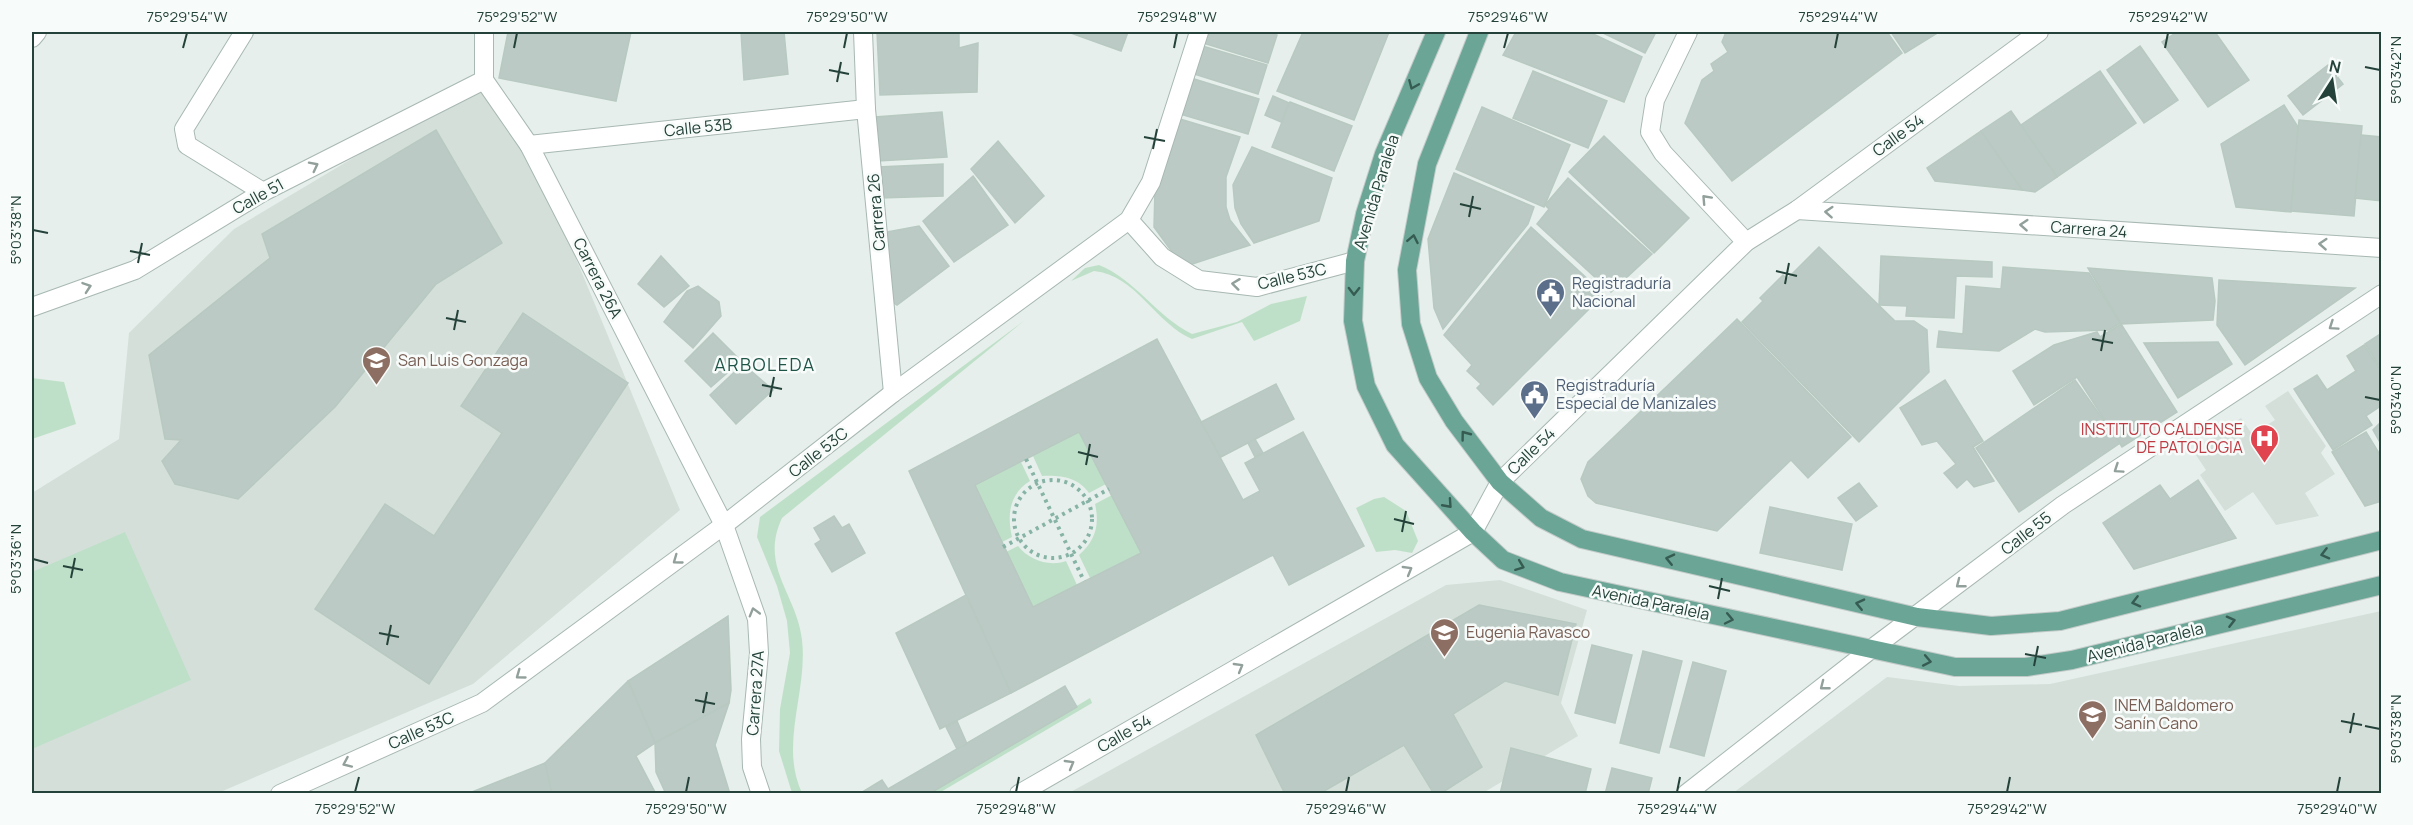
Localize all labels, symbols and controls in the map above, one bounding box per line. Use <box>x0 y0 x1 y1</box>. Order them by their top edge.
text: 75°29'54"W <box>147 6 227 27</box>
text: 75°29'52"W <box>477 6 557 27</box>
text: 75°29'50"W <box>806 6 888 27</box>
text: 75°29'48"W <box>1137 6 1217 27</box>
text: 75°29'46"W <box>1468 6 1548 27</box>
text: 75°29'44"W <box>1798 6 1878 27</box>
text: 75°29'42"W <box>2128 6 2208 27</box>
text: 5°03'42"N <box>2385 36 2406 104</box>
north arrow <box>2302 51 2362 111</box>
text: N <box>2327 54 2343 78</box>
one-way arrow <box>1408 79 1420 90</box>
street label: Calle 54 <box>1868 109 1928 161</box>
street label: Calle 53B <box>663 112 733 142</box>
street label: Avenida Paralela <box>1348 132 1404 252</box>
one-way arrow <box>307 162 318 174</box>
street label: Carrera 26 <box>862 172 890 252</box>
street label: Calle 51 <box>228 173 288 219</box>
text: 5°03'38"N <box>5 195 26 265</box>
one-way arrow <box>1702 195 1713 206</box>
one-way arrow <box>1825 206 1834 219</box>
street label: Carrera 24 <box>2050 215 2128 243</box>
one-way arrow <box>2019 218 2028 231</box>
street label: Carrera 26A <box>568 234 628 322</box>
one-way arrow <box>1406 234 1419 244</box>
one-way arrow <box>2319 238 2328 251</box>
street label: Calle 53C <box>1255 257 1329 295</box>
place label: Registraduría Nacional <box>1572 272 1671 312</box>
public building icon: Registraduría Nacional <box>1535 276 1567 318</box>
one-way arrow <box>1232 278 1241 291</box>
one-way arrow <box>81 282 92 295</box>
one-way arrow <box>1348 287 1360 296</box>
one-way arrow <box>2328 319 2339 330</box>
school or university icon: San Luis Gonzaga <box>361 344 393 386</box>
place label: San Luis Gonzaga <box>398 349 528 371</box>
district label: ARBOLEDA <box>714 352 816 376</box>
text: 5°03'40"N <box>2385 366 2406 434</box>
place label: Registraduría Especial de Manizales <box>1556 374 1717 414</box>
public building icon: Registraduría Especial de Manizales <box>1519 378 1551 420</box>
place label: INSTITUTO CALDENSE DE PATOLOGIA <box>2081 418 2243 458</box>
street label: Calle 53C <box>784 422 852 482</box>
hospital icon: INSTITUTO CALDENSE DE PATOLOGIA <box>2248 422 2280 464</box>
street label: Calle 54 <box>1502 423 1560 479</box>
one-way arrow <box>1461 430 1472 441</box>
one-way arrow <box>2113 461 2124 472</box>
one-way arrow <box>1441 498 1452 508</box>
street label: Calle 55 <box>1996 506 2056 560</box>
text: 5°03'36"N <box>5 524 26 594</box>
one-way arrow <box>2320 547 2330 560</box>
one-way arrow <box>673 552 684 563</box>
one-way arrow <box>1666 554 1676 567</box>
one-way arrow <box>1514 559 1525 571</box>
one-way arrow <box>1402 566 1412 577</box>
one-way arrow <box>1956 576 1967 587</box>
street label: Avenida Paralela <box>1590 579 1712 625</box>
one-way arrow <box>2131 595 2142 607</box>
one-way arrow <box>1856 598 1866 611</box>
one-way arrow <box>749 607 761 618</box>
one-way arrow <box>1724 612 1734 625</box>
school or university icon: Eugenia Ravasco <box>1429 616 1461 658</box>
one-way arrow <box>2225 616 2235 629</box>
street label: Avenida Paralela <box>2084 617 2206 667</box>
place label: Eugenia Ravasco <box>1466 621 1590 643</box>
street label: Carrera 27A <box>741 650 769 736</box>
one-way arrow <box>1922 654 1932 667</box>
one-way arrow <box>1233 663 1243 674</box>
one-way arrow <box>516 668 527 679</box>
one-way arrow <box>1820 678 1831 689</box>
place label: INEM Baldomero Sanín Cano <box>2114 694 2234 734</box>
text: 5°03'38"N <box>2385 694 2406 764</box>
school or university icon: INEM Baldomero Sanín Cano <box>2077 698 2109 740</box>
street label: Calle 53C <box>385 706 457 754</box>
street label: Calle 54 <box>1093 709 1155 757</box>
one-way arrow <box>342 756 353 768</box>
one-way arrow <box>1064 760 1074 772</box>
text: 75°29'52"W <box>315 798 395 819</box>
text: 75°29'50"W <box>645 798 727 819</box>
text: 75°29'48"W <box>976 798 1056 819</box>
text: 75°29'46"W <box>1306 798 1386 819</box>
text: 75°29'44"W <box>1637 798 1717 819</box>
text: 75°29'42"W <box>1967 798 2047 819</box>
text: 75°29'40"W <box>2297 798 2377 819</box>

